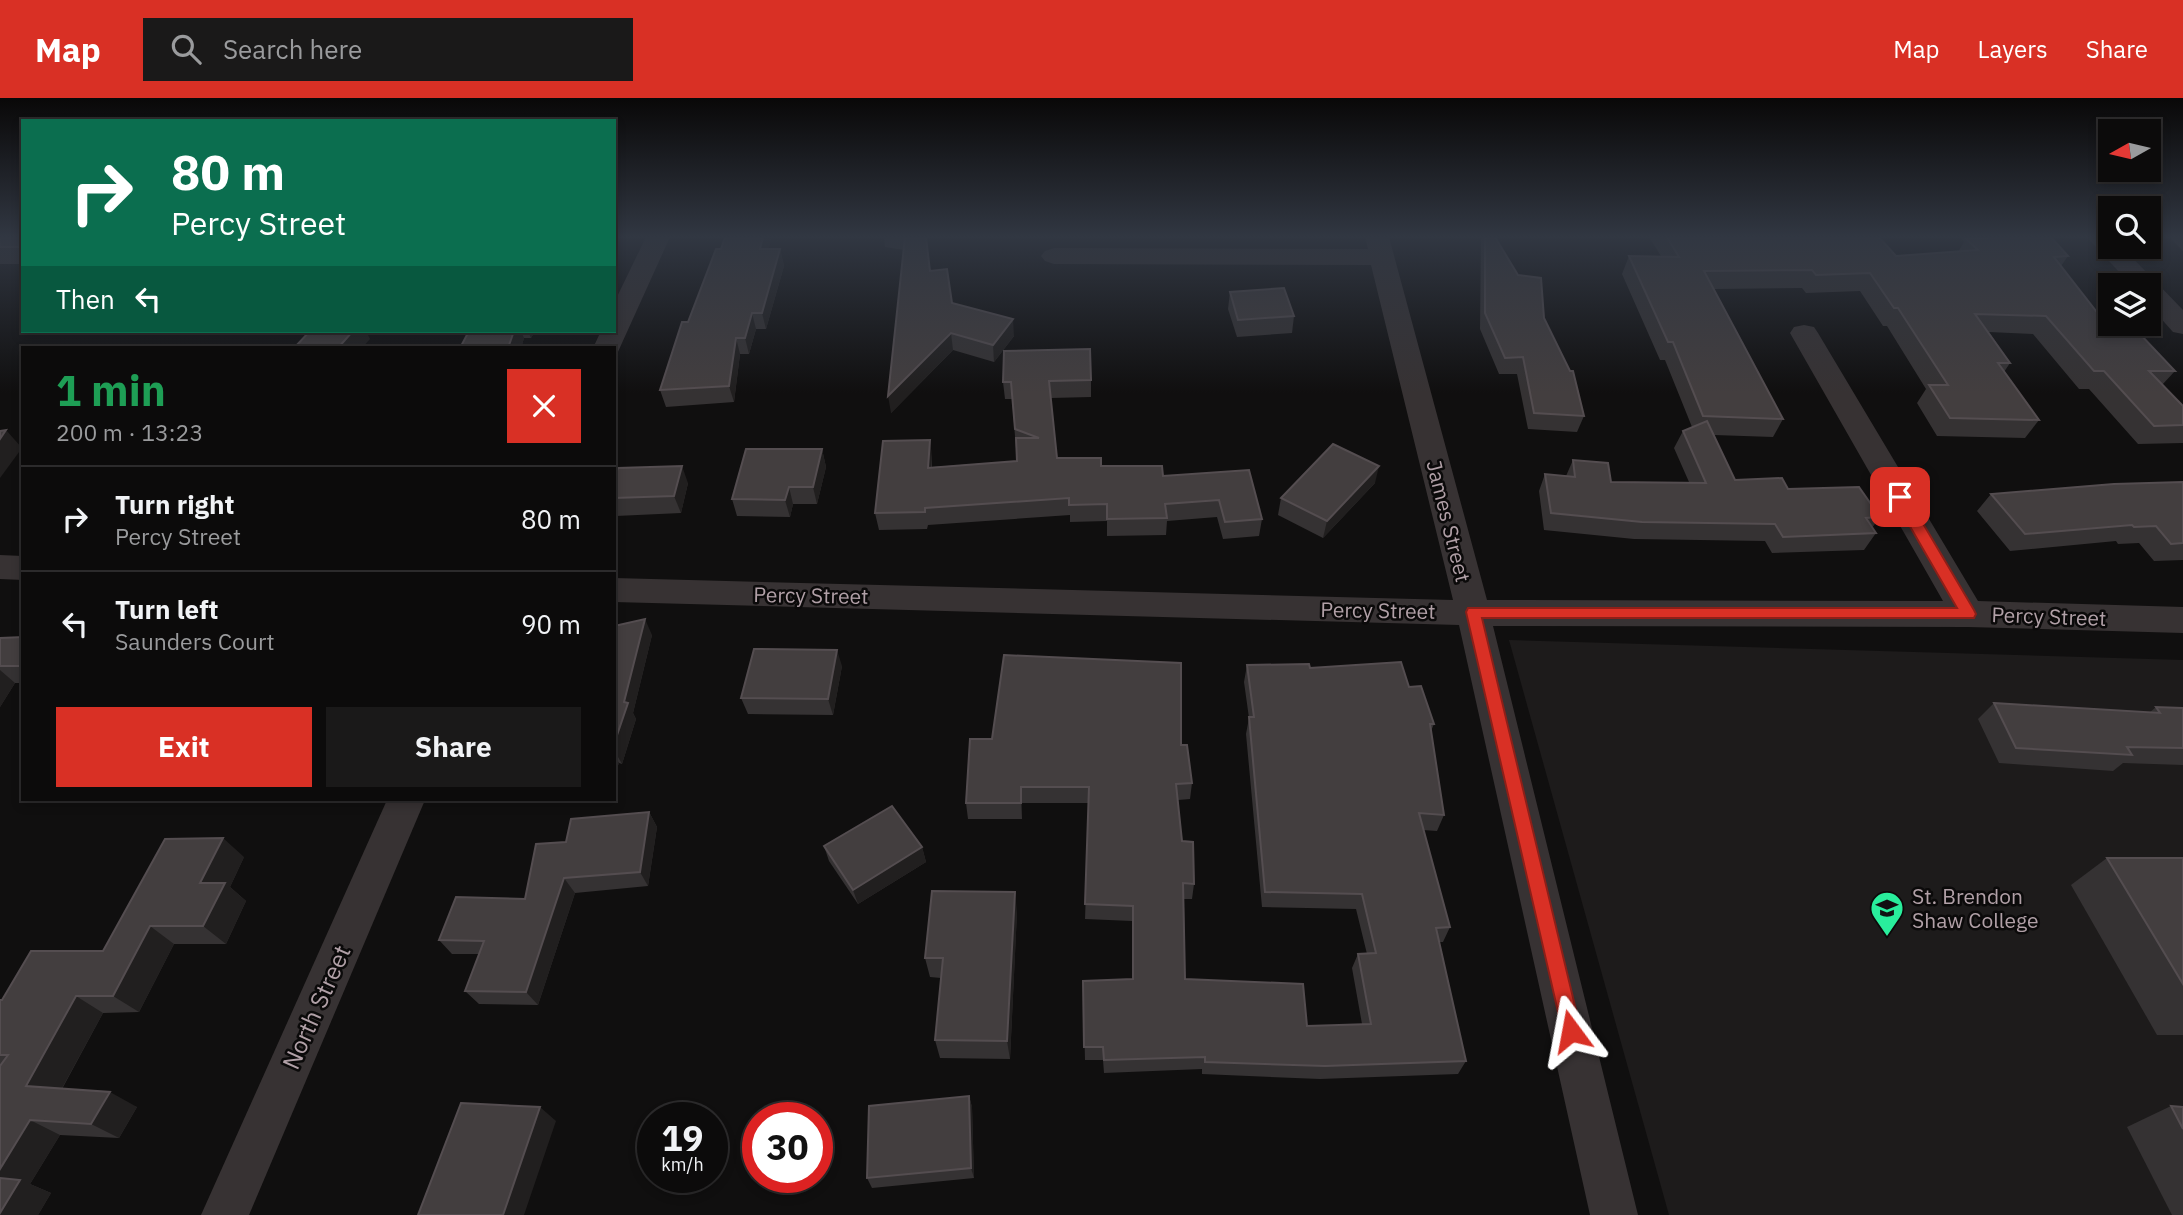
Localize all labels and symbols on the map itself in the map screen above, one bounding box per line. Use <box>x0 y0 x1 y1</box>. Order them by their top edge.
north arrow <box>2098 119 2161 182</box>
street label: James Street <box>1420 457 1478 585</box>
pin <box>1870 467 1930 527</box>
street label: Percy Street <box>753 580 869 610</box>
street label: Percy Street <box>1320 595 1436 625</box>
street label: Percy Street <box>1991 600 2107 632</box>
place label: St. Brendon Shaw College <box>1912 882 2039 934</box>
school or university icon: St. Brendon Shaw College <box>1868 889 1906 938</box>
street label: North Street <box>274 940 358 1074</box>
position arrow <box>1534 994 1608 1068</box>
speed limit sign: 30 <box>742 1102 833 1193</box>

